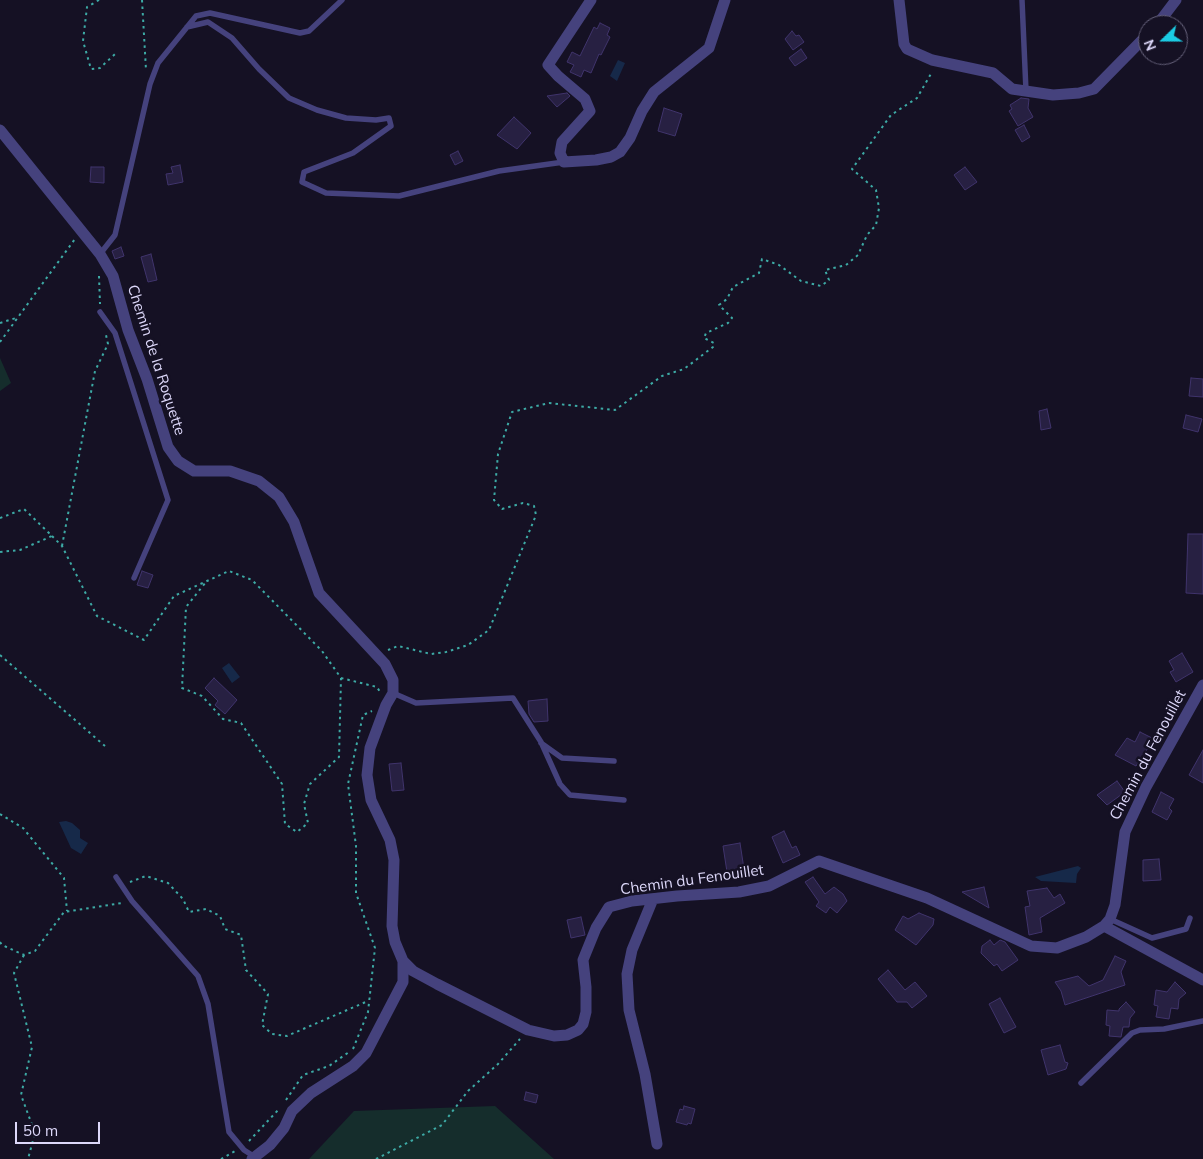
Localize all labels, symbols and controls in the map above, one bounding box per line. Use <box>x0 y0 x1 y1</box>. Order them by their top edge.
north arrow <box>1138 15 1188 65</box>
text: N <box>1140 37 1160 54</box>
street label: Chemin de la Roquette <box>123 282 189 438</box>
street label: Chemin du Fenouillet <box>1106 687 1190 823</box>
street label: Chemin du Fenouillet <box>619 861 765 899</box>
scale bar <box>18 1112 102 1144</box>
text: 50 m <box>23 1121 58 1140</box>

